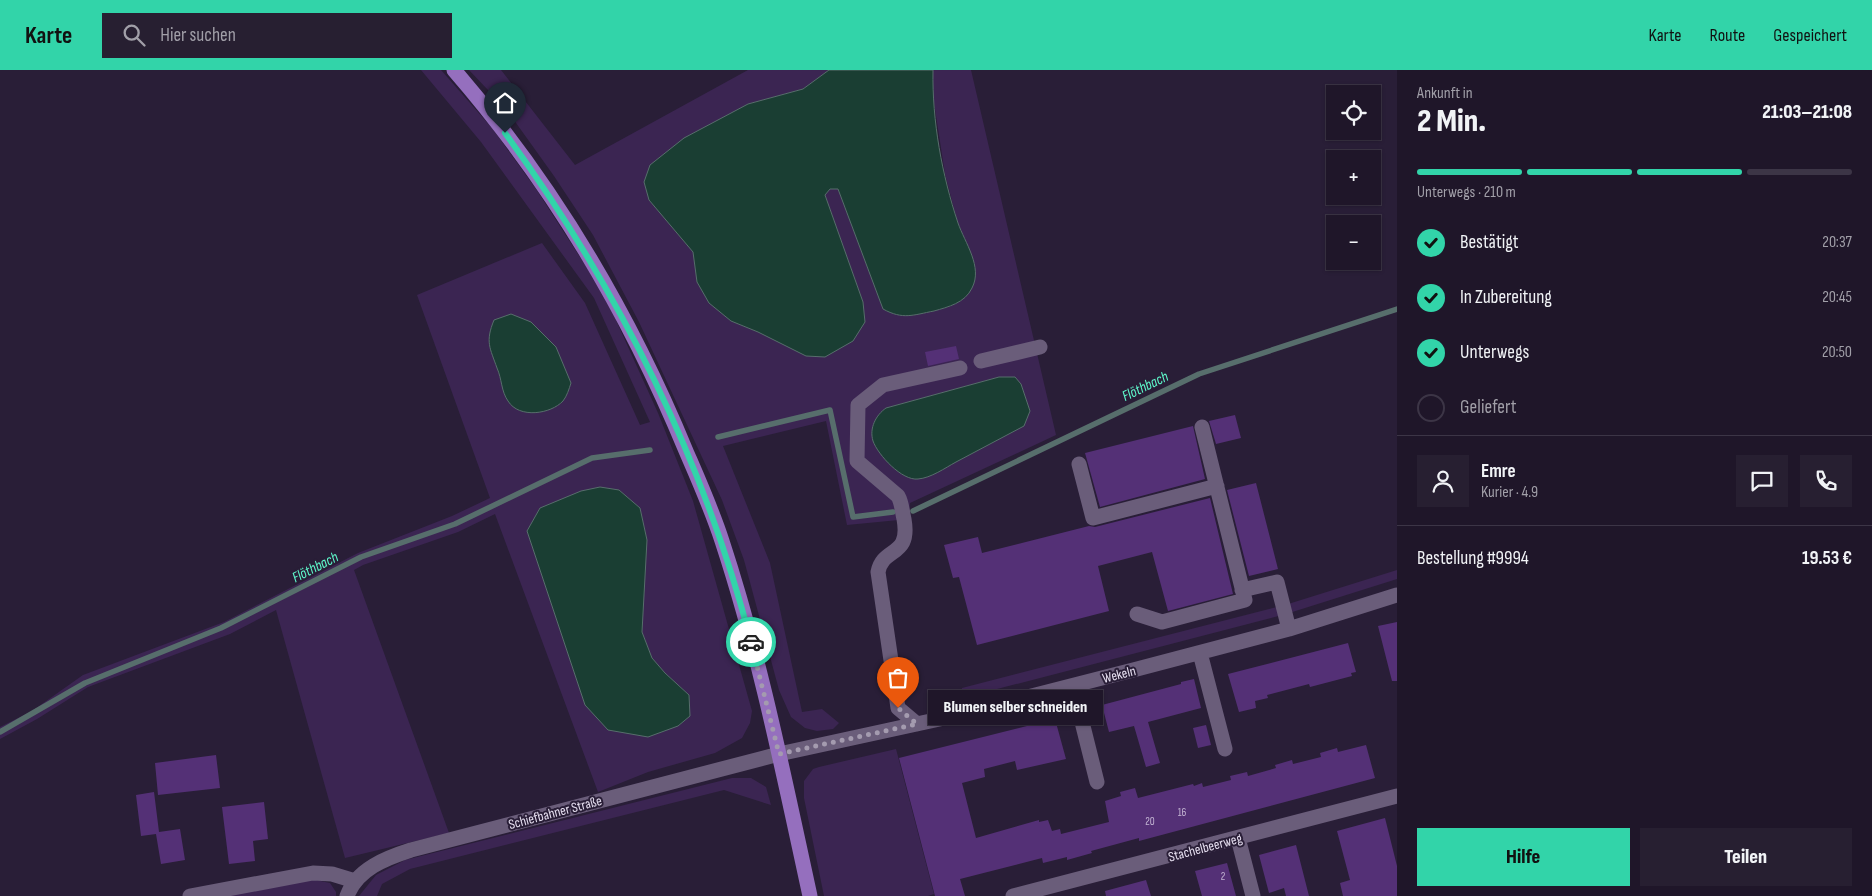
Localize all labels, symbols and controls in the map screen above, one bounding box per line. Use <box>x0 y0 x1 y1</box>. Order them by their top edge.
search box <box>102 13 452 58</box>
text: Karte <box>25 21 72 50</box>
icon: search <box>120 21 148 49</box>
text: Hier suchen <box>160 24 236 47</box>
text: Karte <box>1649 25 1682 46</box>
text: Route <box>1710 25 1745 46</box>
text: Gespeichert <box>1773 25 1847 46</box>
pin <box>484 82 526 133</box>
text: Ankunft in <box>1417 84 1473 103</box>
map controls <box>1326 85 1381 270</box>
button: locate <box>1326 85 1381 140</box>
icon: home <box>491 89 519 117</box>
text: 21:03–21:08 <box>1762 101 1852 124</box>
text: 2 Min. <box>1417 102 1486 141</box>
button: + <box>1326 150 1381 205</box>
text: Unterwegs · 210 m <box>1417 183 1516 202</box>
button: − <box>1326 215 1381 270</box>
icon: check <box>1417 229 1445 257</box>
text: Bestätigt <box>1460 231 1519 254</box>
text: 20:37 <box>1822 233 1852 252</box>
icon: check <box>1417 284 1445 312</box>
text: In Zubereitung <box>1460 286 1552 309</box>
text: 20:45 <box>1822 288 1852 307</box>
icon: check <box>1417 339 1445 367</box>
text: Unterwegs <box>1460 341 1529 364</box>
text: 20:50 <box>1822 343 1852 362</box>
water label: Flöthbach <box>1119 367 1172 406</box>
text: Geliefert <box>1460 396 1516 419</box>
button: person <box>1417 455 1469 507</box>
button: chat <box>1736 455 1788 507</box>
button: phone <box>1800 455 1852 507</box>
text: Emre <box>1481 460 1516 483</box>
text: Kurier · 4.9 <box>1481 483 1538 502</box>
text: Bestellung #9994 <box>1417 547 1529 570</box>
text: 19.53 € <box>1802 547 1852 570</box>
water label: Flöthbach <box>289 548 342 587</box>
courier <box>726 617 776 667</box>
icon: car <box>737 628 765 656</box>
pin <box>877 657 919 708</box>
street label: Wekeln <box>1101 662 1138 687</box>
icon: bag <box>884 664 912 692</box>
callout: Blumen selber schneiden <box>928 690 1103 726</box>
text: Blumen selber schneiden <box>944 698 1087 717</box>
street label: Schiefbahner Straße <box>507 792 604 833</box>
house number: 16 <box>1178 806 1187 819</box>
house number: 20 <box>1145 815 1155 828</box>
button: Hilfe <box>1417 828 1630 886</box>
button: Teilen <box>1640 828 1852 886</box>
street label: Stachelbeerweg <box>1166 829 1244 865</box>
house number: 2 <box>1221 870 1226 883</box>

